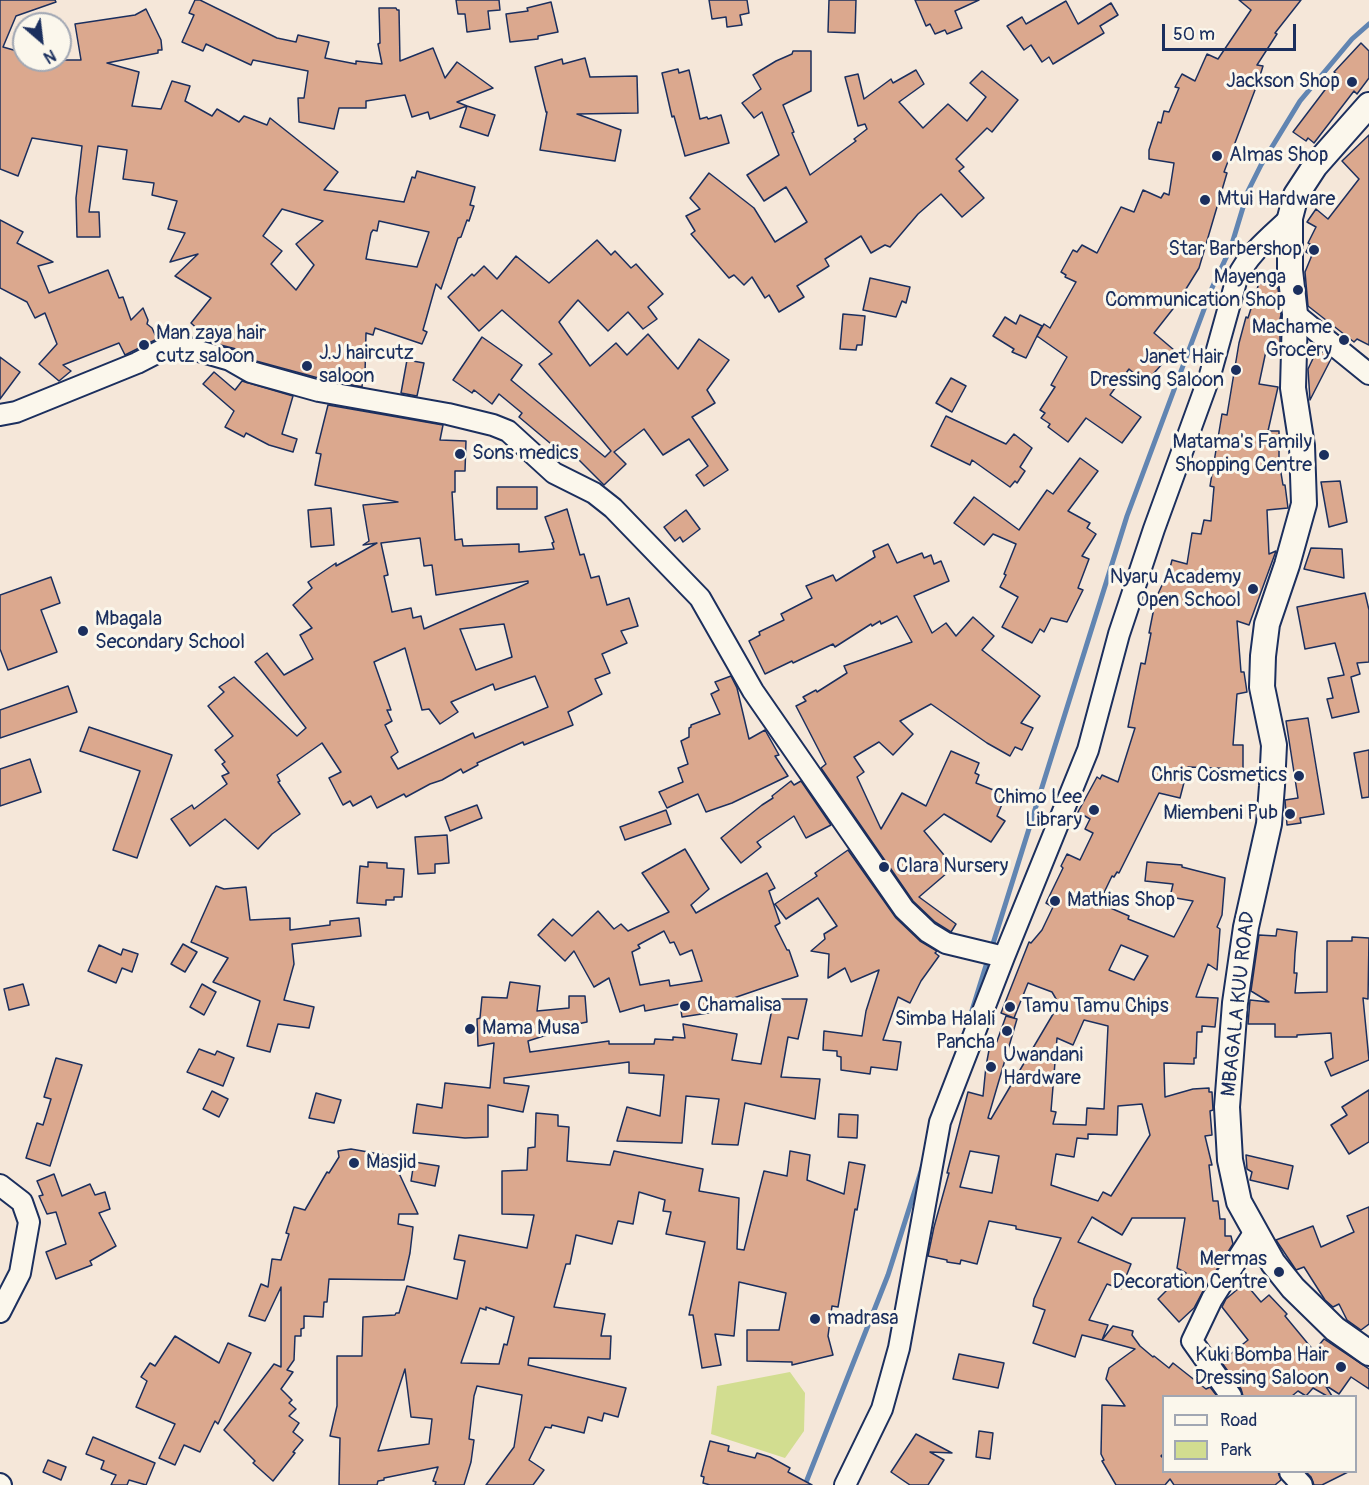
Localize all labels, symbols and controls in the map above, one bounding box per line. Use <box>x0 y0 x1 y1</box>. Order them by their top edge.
north arrow <box>12 12 72 72</box>
scale bar <box>1165 12 1298 50</box>
text: 50 m <box>1173 23 1215 46</box>
text: N <box>40 45 59 67</box>
place label: Jackson Shop <box>1226 70 1340 94</box>
marker: Jackson Shop <box>1345 75 1359 89</box>
place label: Almas Shop <box>1229 144 1328 168</box>
marker: Almas Shop <box>1210 149 1224 163</box>
place label: Mtui Hardware <box>1217 188 1335 212</box>
marker: Mtui Hardware <box>1198 193 1212 207</box>
place label: Star Barbershop <box>1168 238 1302 262</box>
marker: Star Barbershop <box>1307 243 1321 257</box>
place label: Mayenga Communication Shop <box>1105 266 1286 313</box>
marker: Mayenga Communication Shop <box>1291 283 1305 297</box>
place label: Machame Grocery <box>1252 316 1332 363</box>
place label: Man zaya hair cutz saloon <box>156 322 266 369</box>
marker: Machame Grocery <box>1337 333 1351 347</box>
marker: Man zaya hair cutz saloon <box>137 338 151 352</box>
place label: J.J haircutz saloon <box>319 342 414 389</box>
place label: Janet Hair Dressing Saloon <box>1090 346 1224 393</box>
marker: J.J haircutz saloon <box>300 359 314 373</box>
marker: Janet Hair Dressing Saloon <box>1229 363 1243 377</box>
place label: Matama's Family Shopping Centre <box>1172 431 1312 478</box>
place label: Sons medics <box>472 442 578 466</box>
marker: Sons medics <box>453 447 467 461</box>
marker: Matama's Family Shopping Centre <box>1317 448 1331 462</box>
place label: Nyaru Academy Open School <box>1110 566 1241 613</box>
marker: Nyaru Academy Open School <box>1246 582 1260 596</box>
place label: Mbagala Secondary School <box>95 608 245 655</box>
marker: Mbagala Secondary School <box>76 624 90 638</box>
place label: Chris Cosmetics <box>1151 764 1287 788</box>
marker: Chris Cosmetics <box>1292 769 1306 783</box>
place label: Chimo Lee Library <box>993 786 1082 833</box>
place label: Miembeni Pub <box>1163 802 1278 826</box>
marker: Chimo Lee Library <box>1087 803 1101 817</box>
marker: Miembeni Pub <box>1283 807 1297 821</box>
place label: Clara Nursery <box>896 855 1008 879</box>
marker: Clara Nursery <box>877 860 891 874</box>
place label: Mathias Shop <box>1067 889 1175 913</box>
marker: Mathias Shop <box>1048 894 1062 908</box>
street label: MBAGALA KUU ROAD <box>1217 910 1261 1098</box>
place label: Chamalisa <box>697 994 782 1018</box>
place label: Tamu Tamu Chips <box>1022 995 1169 1019</box>
marker: Chamalisa <box>678 999 692 1013</box>
marker: Tamu Tamu Chips <box>1003 1000 1017 1014</box>
place label: Simba Halali Pancha <box>895 1008 995 1055</box>
place label: Mama Musa <box>482 1017 580 1041</box>
marker: Mama Musa <box>463 1022 477 1036</box>
marker: Simba Halali Pancha <box>1000 1024 1014 1038</box>
place label: Uwandani Hardware <box>1003 1044 1083 1091</box>
marker: Uwandani Hardware <box>984 1060 998 1074</box>
place label: Masjid <box>366 1151 417 1175</box>
marker: Masjid <box>347 1156 361 1170</box>
place label: Mermas Decoration Centre <box>1112 1248 1267 1295</box>
marker: Mermas Decoration Centre <box>1272 1265 1286 1279</box>
place label: madrasa <box>827 1307 899 1331</box>
marker: madrasa <box>808 1312 822 1326</box>
place label: Kuki Bomba Hair Dressing Saloon <box>1195 1344 1329 1391</box>
marker: Kuki Bomba Hair Dressing Saloon <box>1334 1360 1348 1374</box>
legend <box>1162 1395 1357 1473</box>
text: Road <box>1220 1409 1257 1432</box>
text: Park <box>1220 1439 1252 1462</box>

